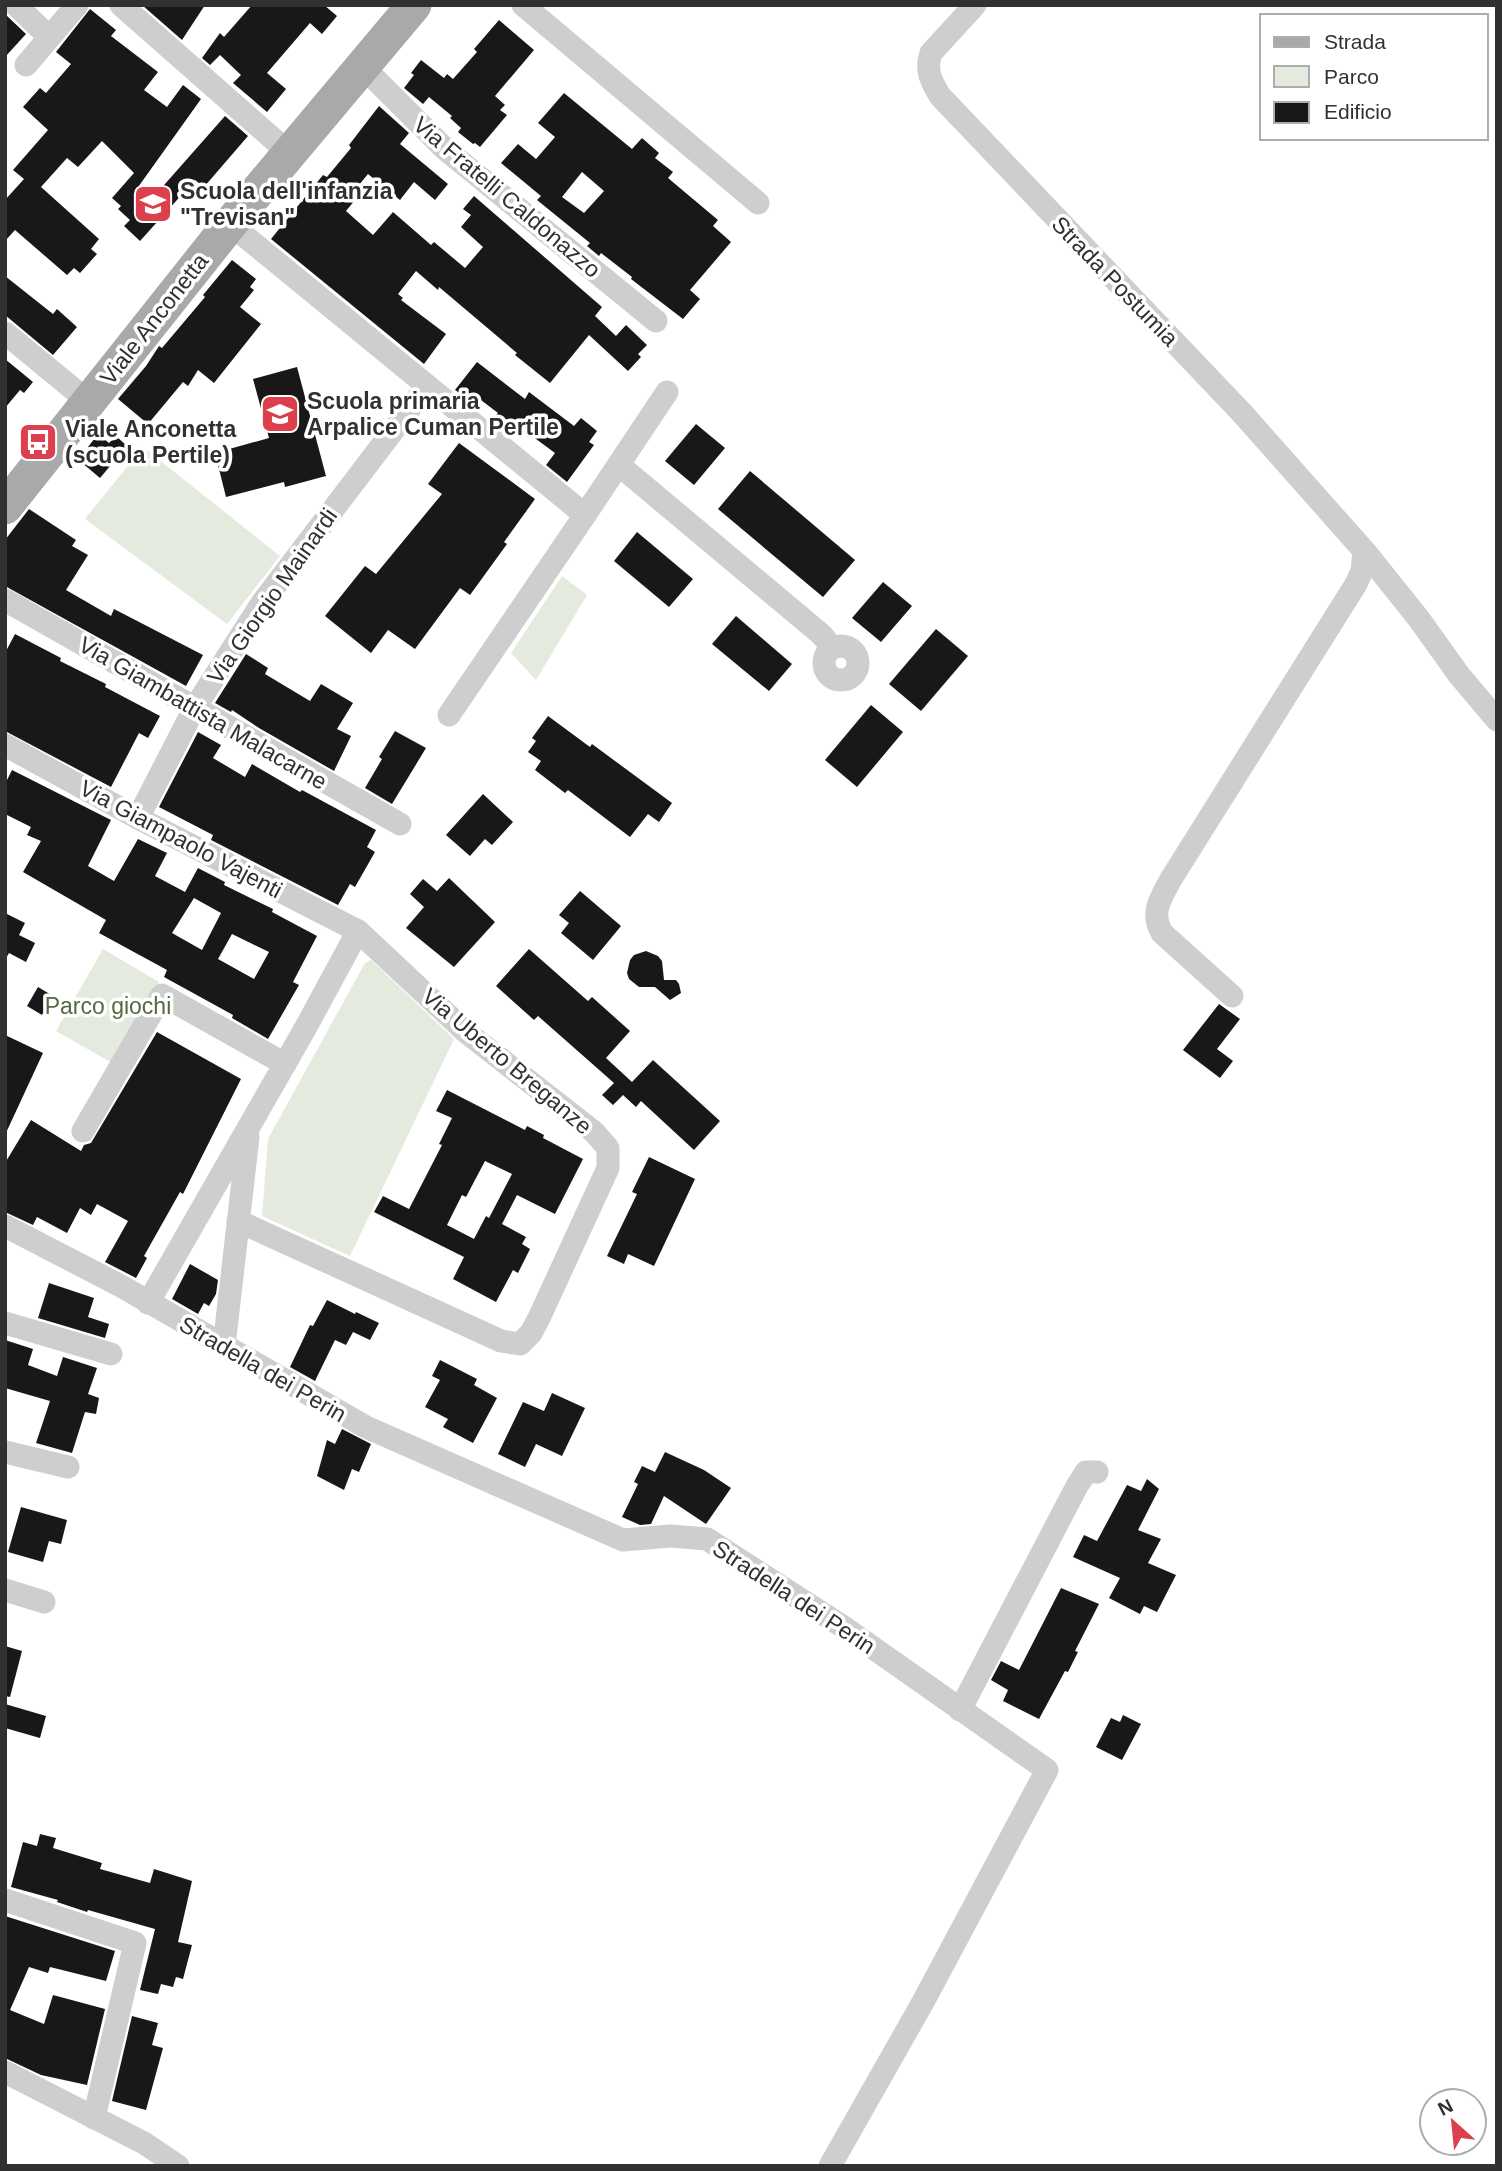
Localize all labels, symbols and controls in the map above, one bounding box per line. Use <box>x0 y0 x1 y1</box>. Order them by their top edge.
legend <box>1260 14 1488 140</box>
text: Strada <box>1324 30 1386 53</box>
text: Parco <box>1324 65 1379 88</box>
text: Edificio <box>1324 100 1392 123</box>
street label: Via Fratelli Caldonazzo <box>408 111 606 283</box>
place label: Scuola dell'infanzia "Trevisan" <box>180 178 393 230</box>
school or university icon: Scuola dell'infanzia "Trevisan" <box>132 183 174 225</box>
street label: Strada Postumia <box>1047 211 1184 351</box>
street label: Viale Anconetta <box>95 248 213 390</box>
place label: Scuola primaria Arpalice Cuman Pertile <box>307 388 559 440</box>
school or university icon: Scuola primaria Arpalice Cuman Pertile <box>259 393 301 435</box>
place label: Viale Anconetta (scuola Pertile) <box>65 416 236 468</box>
bus stop icon: Viale Anconetta (scuola Pertile) <box>17 421 59 463</box>
street label: Via Giorgio Mainardi <box>202 503 342 689</box>
street label: Via Giambattista Malacarne <box>74 631 332 795</box>
street label: Via Giampaolo Vajenti <box>75 775 287 903</box>
street label: Via Uberto Breganze <box>417 983 597 1139</box>
park label: Parco giochi <box>45 993 171 1019</box>
street label: Stradella dei Perin <box>175 1311 351 1427</box>
street label: Stradella dei Perin <box>708 1535 880 1659</box>
north arrow <box>1418 2087 1488 2157</box>
text: N <box>1435 2095 1456 2120</box>

